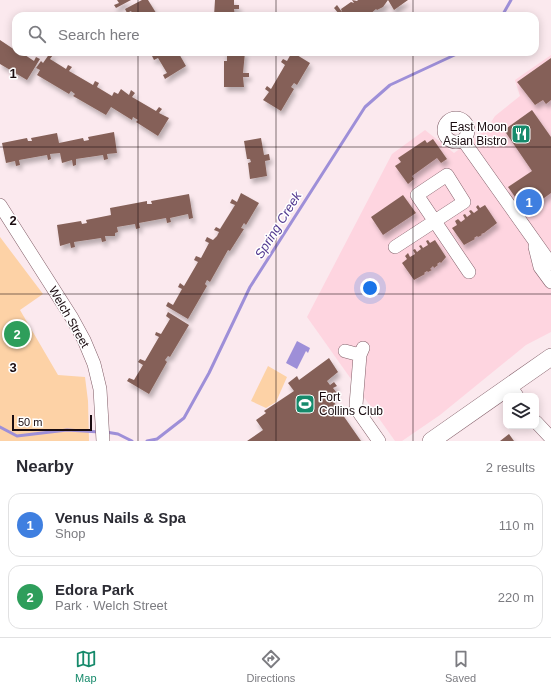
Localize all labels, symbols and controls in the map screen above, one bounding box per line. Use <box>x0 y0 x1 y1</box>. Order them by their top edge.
search box <box>12 12 539 56</box>
icon: search <box>26 23 48 45</box>
text: Search here <box>58 26 140 43</box>
text: 1 <box>9 66 17 81</box>
place label: East Moon Asian Bistro <box>443 120 507 148</box>
restaurant icon: East Moon Asian Bistro <box>510 123 532 145</box>
pin: 1 <box>516 187 542 217</box>
water label: Spring Creek <box>252 188 305 261</box>
text: 2 <box>9 213 17 228</box>
your location <box>360 278 380 298</box>
street label: Welch Street <box>46 284 93 351</box>
pin: 2 <box>4 319 30 349</box>
text: 3 <box>9 360 17 375</box>
place label: Fort Collins Club <box>319 390 383 418</box>
sports icon: Fort Collins Club <box>294 393 316 415</box>
map controls <box>503 393 539 429</box>
button: layers <box>503 393 539 429</box>
scale bar <box>12 413 92 432</box>
text: 50 m <box>18 416 42 428</box>
text: Nearby <box>16 457 74 476</box>
text: 2 results <box>486 460 535 475</box>
text: Venus Nails & Spa <box>55 509 186 526</box>
text: 1 <box>26 518 34 533</box>
text: 110 m <box>499 518 534 533</box>
text: Shop <box>55 526 85 541</box>
text: Edora Park <box>55 581 134 598</box>
text: 2 <box>26 590 34 605</box>
text: 220 m <box>498 590 534 605</box>
text: Park · Welch Street <box>55 598 167 613</box>
tab: Map <box>75 648 97 684</box>
tab: Directions <box>246 648 295 684</box>
tab: Saved <box>445 648 476 684</box>

